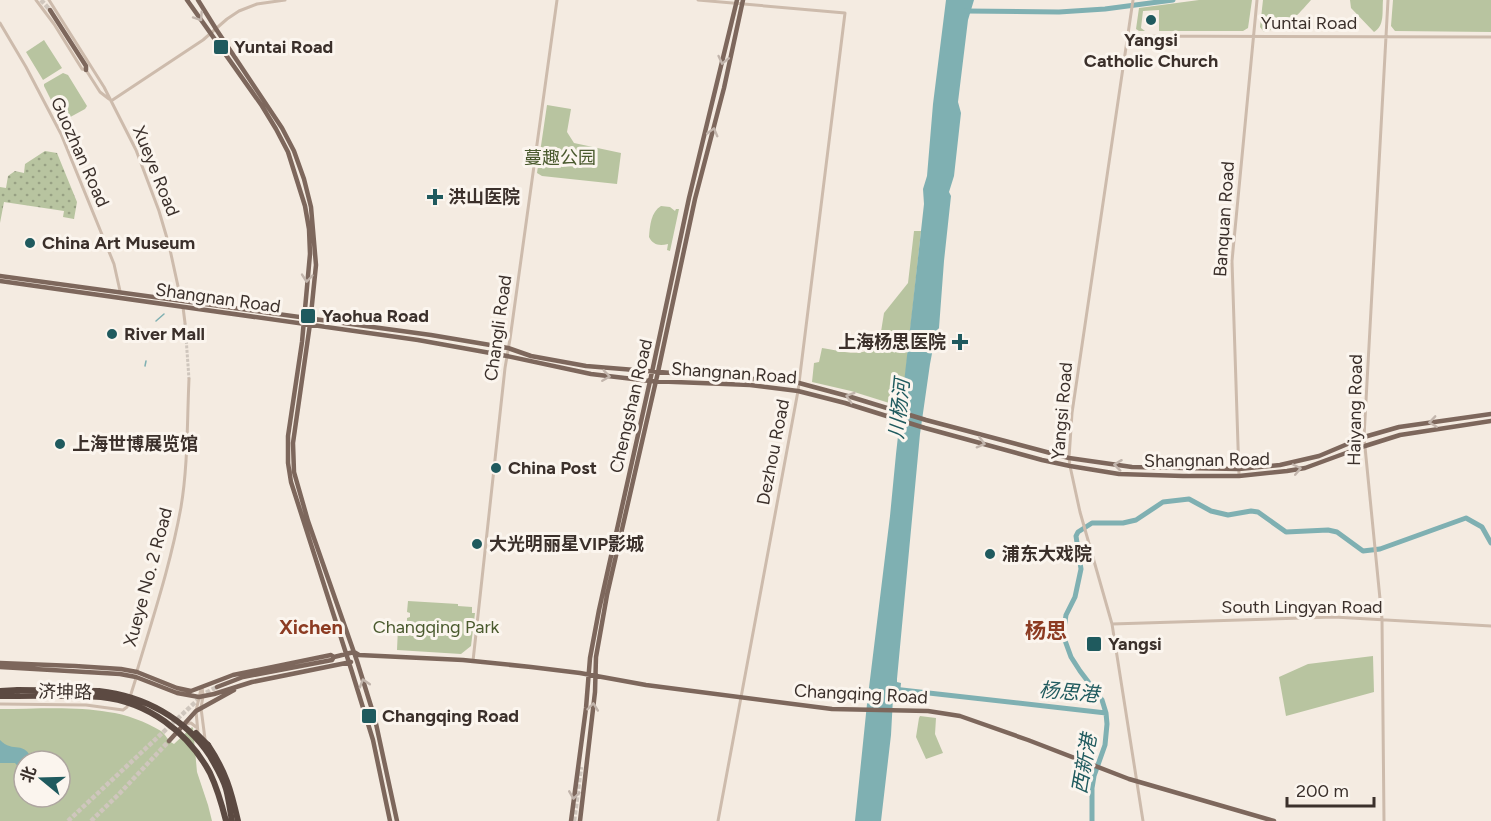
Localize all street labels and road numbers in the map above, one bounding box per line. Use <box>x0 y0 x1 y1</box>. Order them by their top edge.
street label: Yuntai Road <box>1261 12 1357 34</box>
street label: Guozhan Road <box>46 94 114 210</box>
street label: Xueye Road <box>128 123 184 219</box>
street label: Banquan Road <box>1209 160 1239 278</box>
street label: Changli Road <box>480 274 516 382</box>
street label: Shangnan Road <box>154 278 282 318</box>
street label: Chengshan Road <box>605 337 657 475</box>
street label: Haiyang Road <box>1343 354 1367 466</box>
street label: Shangnan Road <box>670 358 798 388</box>
street label: Yangsi Road <box>1047 361 1077 461</box>
street label: Dezhou Road <box>752 397 794 507</box>
street label: Shangnan Road <box>1144 448 1270 472</box>
street label: Xueye No. 2 Road <box>119 505 177 649</box>
street label: South Lingyan Road <box>1221 596 1383 618</box>
street label: Changqing Road <box>794 680 928 708</box>
street label: 济坤路 <box>38 681 92 703</box>

